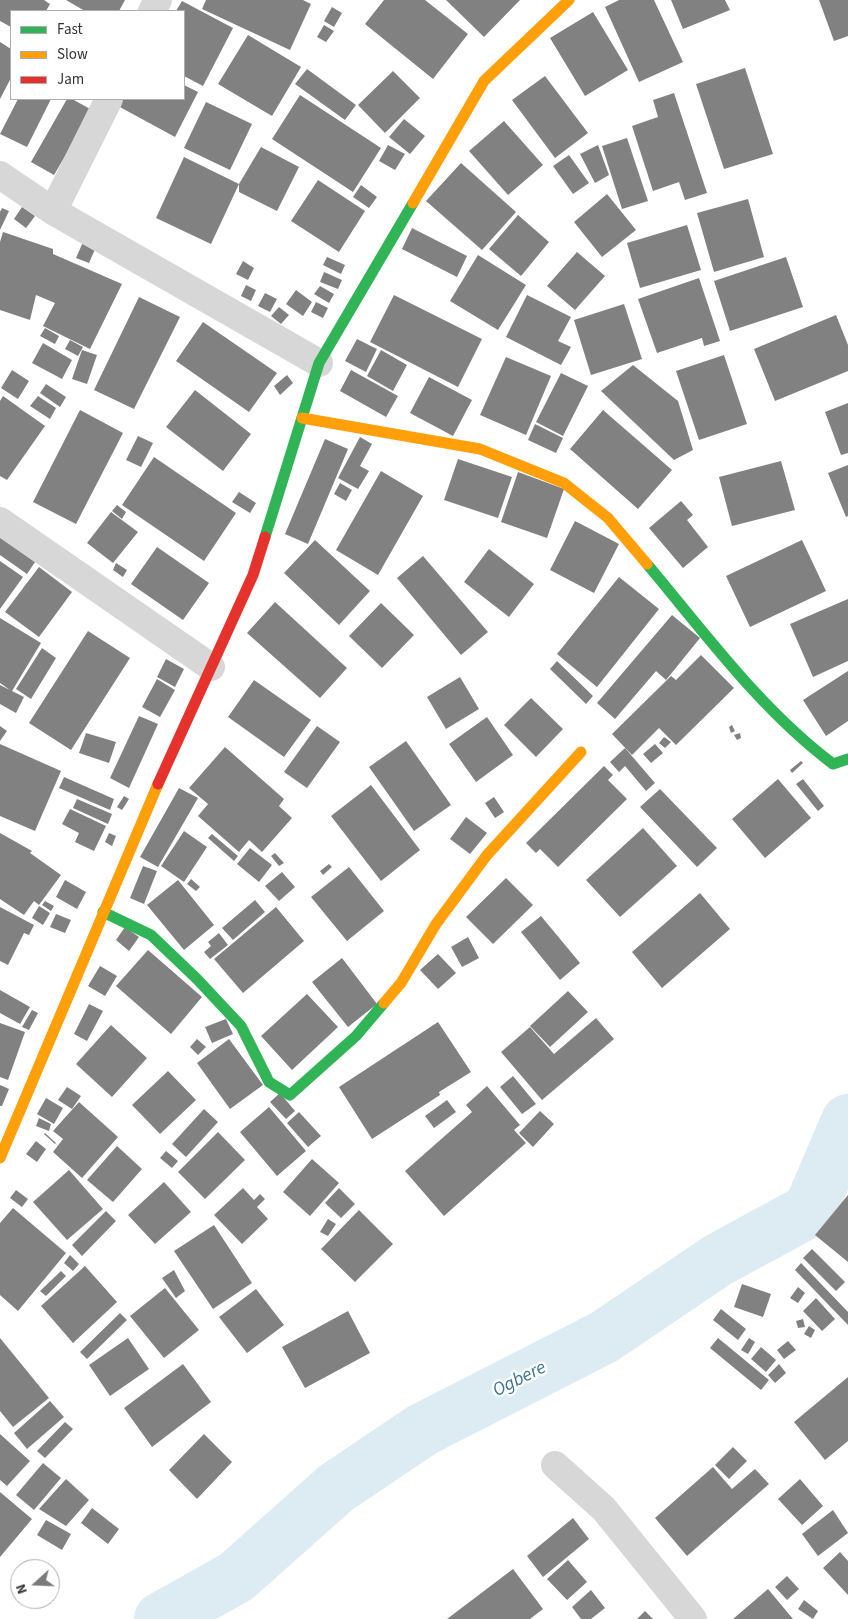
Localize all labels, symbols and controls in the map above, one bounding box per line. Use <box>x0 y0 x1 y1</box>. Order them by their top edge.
legend <box>10 10 185 100</box>
text: Fast <box>57 19 83 40</box>
text: Slow <box>57 44 88 65</box>
text: Jam <box>57 69 84 90</box>
water label: Ogbere <box>490 1357 550 1403</box>
north arrow <box>10 1559 60 1609</box>
text: N <box>11 1581 33 1597</box>

